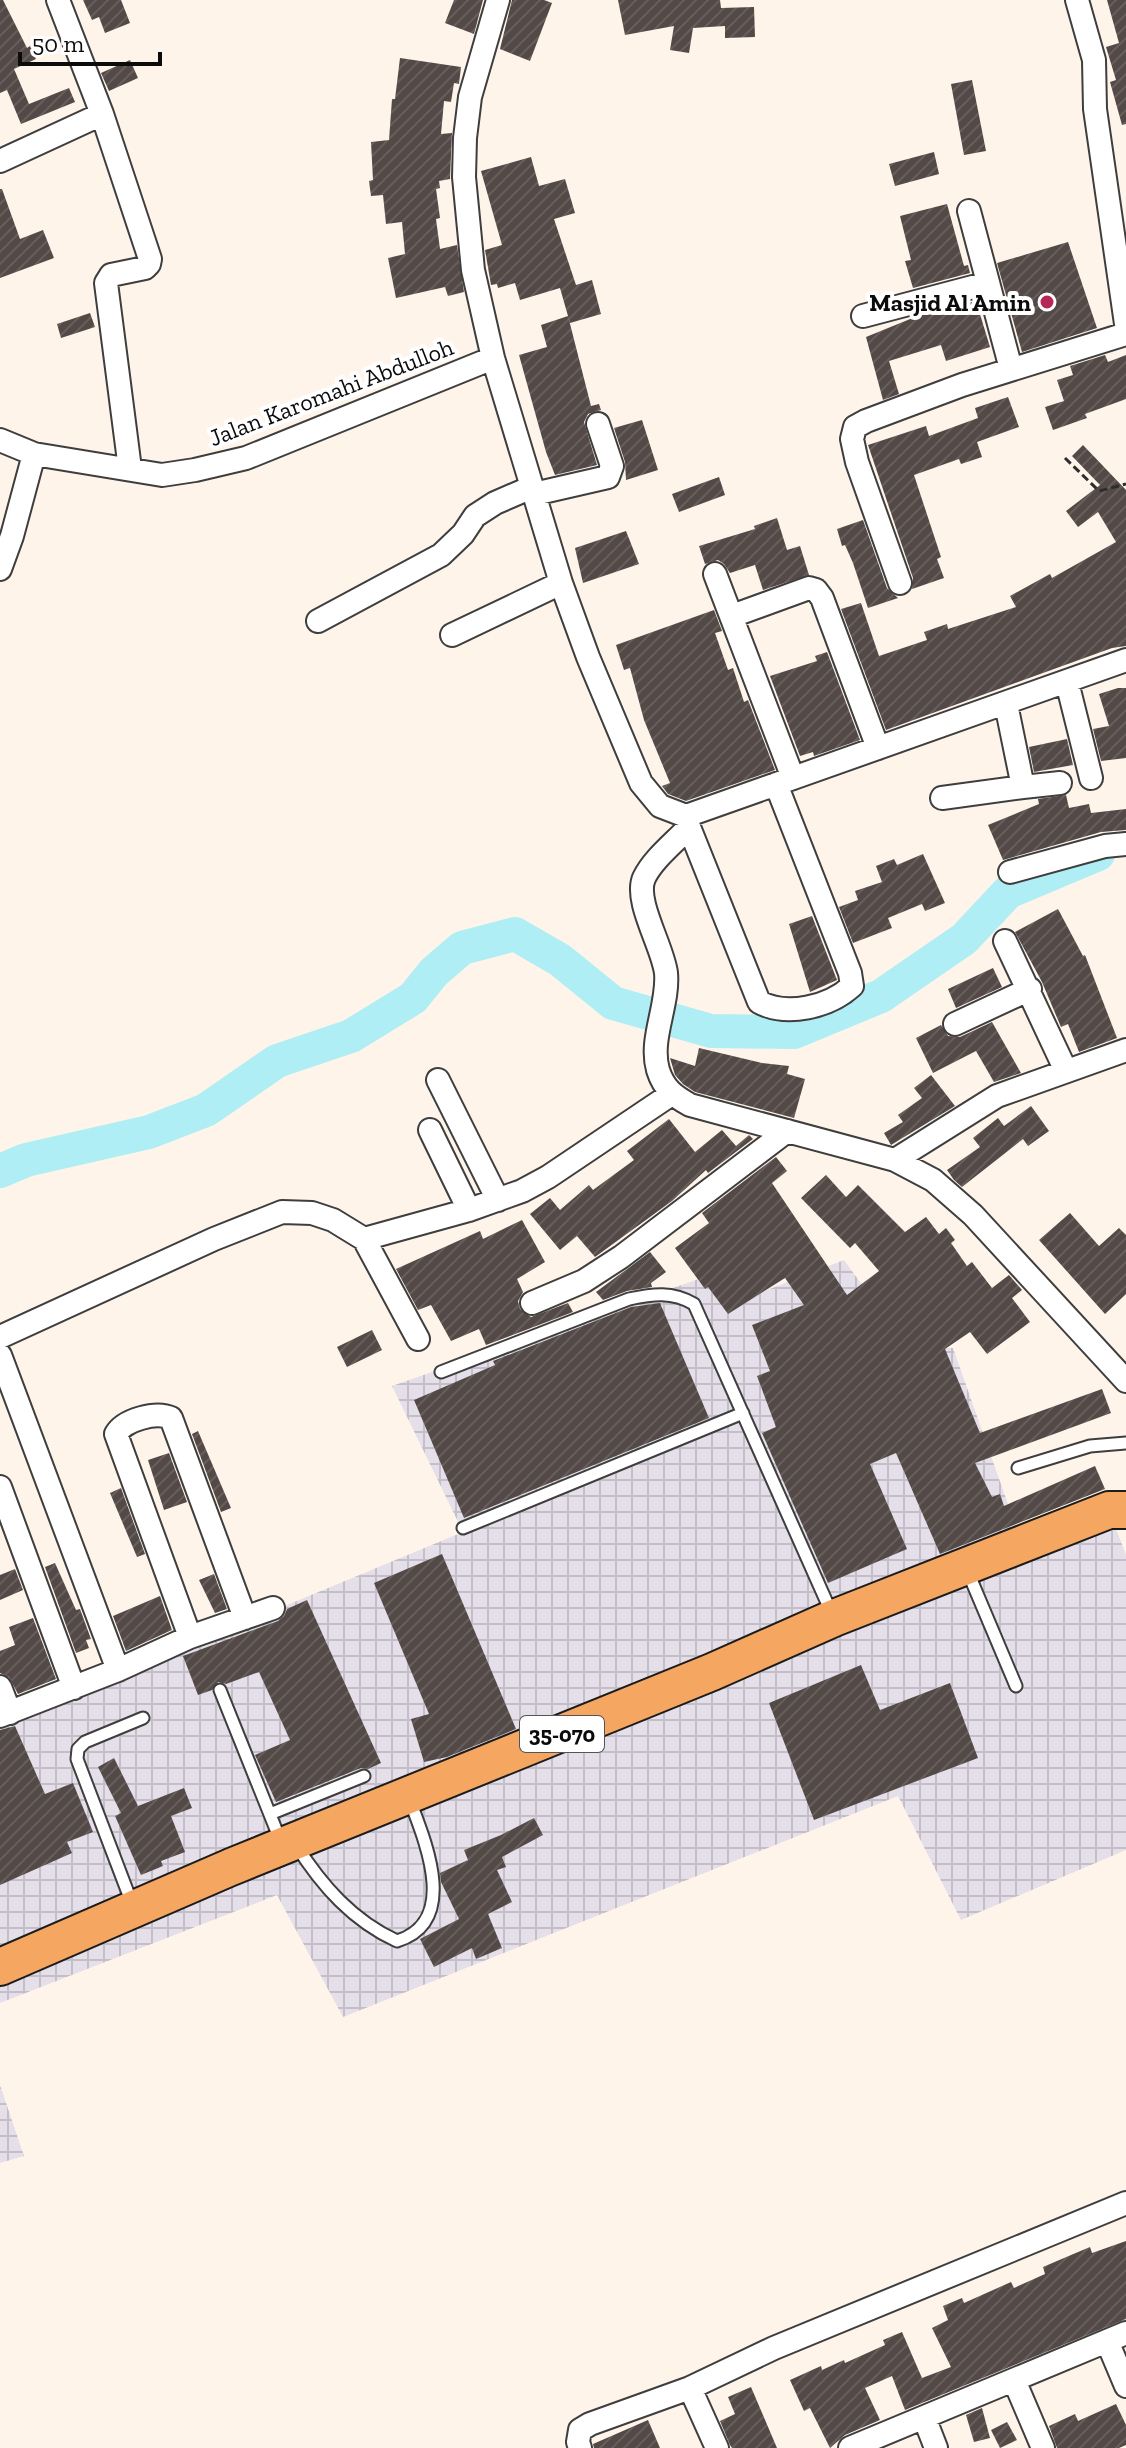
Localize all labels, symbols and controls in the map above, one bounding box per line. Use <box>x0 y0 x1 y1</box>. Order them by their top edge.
scale bar <box>20 16 160 66</box>
text: 50 m <box>32 29 85 58</box>
place label: Masjid Al Amin <box>869 288 1031 317</box>
marker: Masjid Al Amin <box>1038 293 1056 311</box>
street label: Jalan Karomahi Abdulloh <box>205 332 458 452</box>
road number: 35-070 <box>520 1716 604 1752</box>

